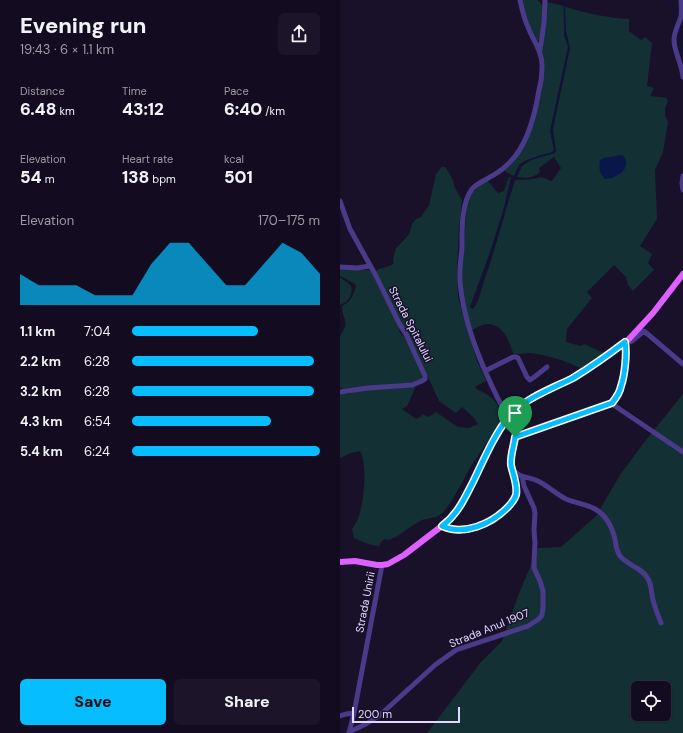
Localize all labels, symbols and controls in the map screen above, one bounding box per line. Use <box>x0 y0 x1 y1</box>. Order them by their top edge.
text: Evening run <box>20 11 146 40</box>
button: share <box>278 13 320 55</box>
text: 19:43 · 6 × 1.1 km <box>20 41 114 58</box>
text: Distance <box>20 84 65 98</box>
text: Time <box>122 84 147 98</box>
text: Pace <box>224 84 249 98</box>
text: 6.48 <box>20 98 57 120</box>
text: 43:12 <box>122 98 164 120</box>
text: 6:40 <box>224 98 262 120</box>
text: km <box>57 104 75 118</box>
text: /km <box>262 104 285 118</box>
text: Elevation <box>20 152 66 166</box>
text: Heart rate <box>122 152 173 166</box>
text: kcal <box>224 152 244 166</box>
text: 54 <box>20 166 42 188</box>
text: 138 <box>122 166 149 188</box>
text: 501 <box>224 166 253 188</box>
text: m <box>42 172 54 186</box>
text: bpm <box>149 172 176 186</box>
text: Elevation <box>20 212 74 229</box>
text: 170–175 m <box>258 212 320 229</box>
street label: Strada Spitalului <box>386 284 436 364</box>
text: 1.1 km <box>20 323 55 340</box>
text: 7:04 <box>84 323 110 340</box>
text: 2.2 km <box>20 353 61 370</box>
text: 6:28 <box>84 353 110 370</box>
text: 3.2 km <box>20 383 61 400</box>
text: 6:28 <box>84 383 110 400</box>
pin <box>498 396 532 437</box>
icon: arrive <box>504 402 526 424</box>
text: 4.3 km <box>20 413 62 430</box>
text: 6:54 <box>84 413 111 430</box>
text: 5.4 km <box>20 443 63 460</box>
text: 6:24 <box>84 443 110 460</box>
street label: Strada Unirii <box>352 570 378 634</box>
street label: Strada Anul 1907 <box>447 605 531 650</box>
button: Save <box>20 679 166 725</box>
button: Share <box>174 679 320 725</box>
map controls <box>631 681 671 721</box>
button: locate <box>631 681 671 721</box>
scale bar <box>352 705 460 724</box>
text: 200 m <box>358 707 392 721</box>

